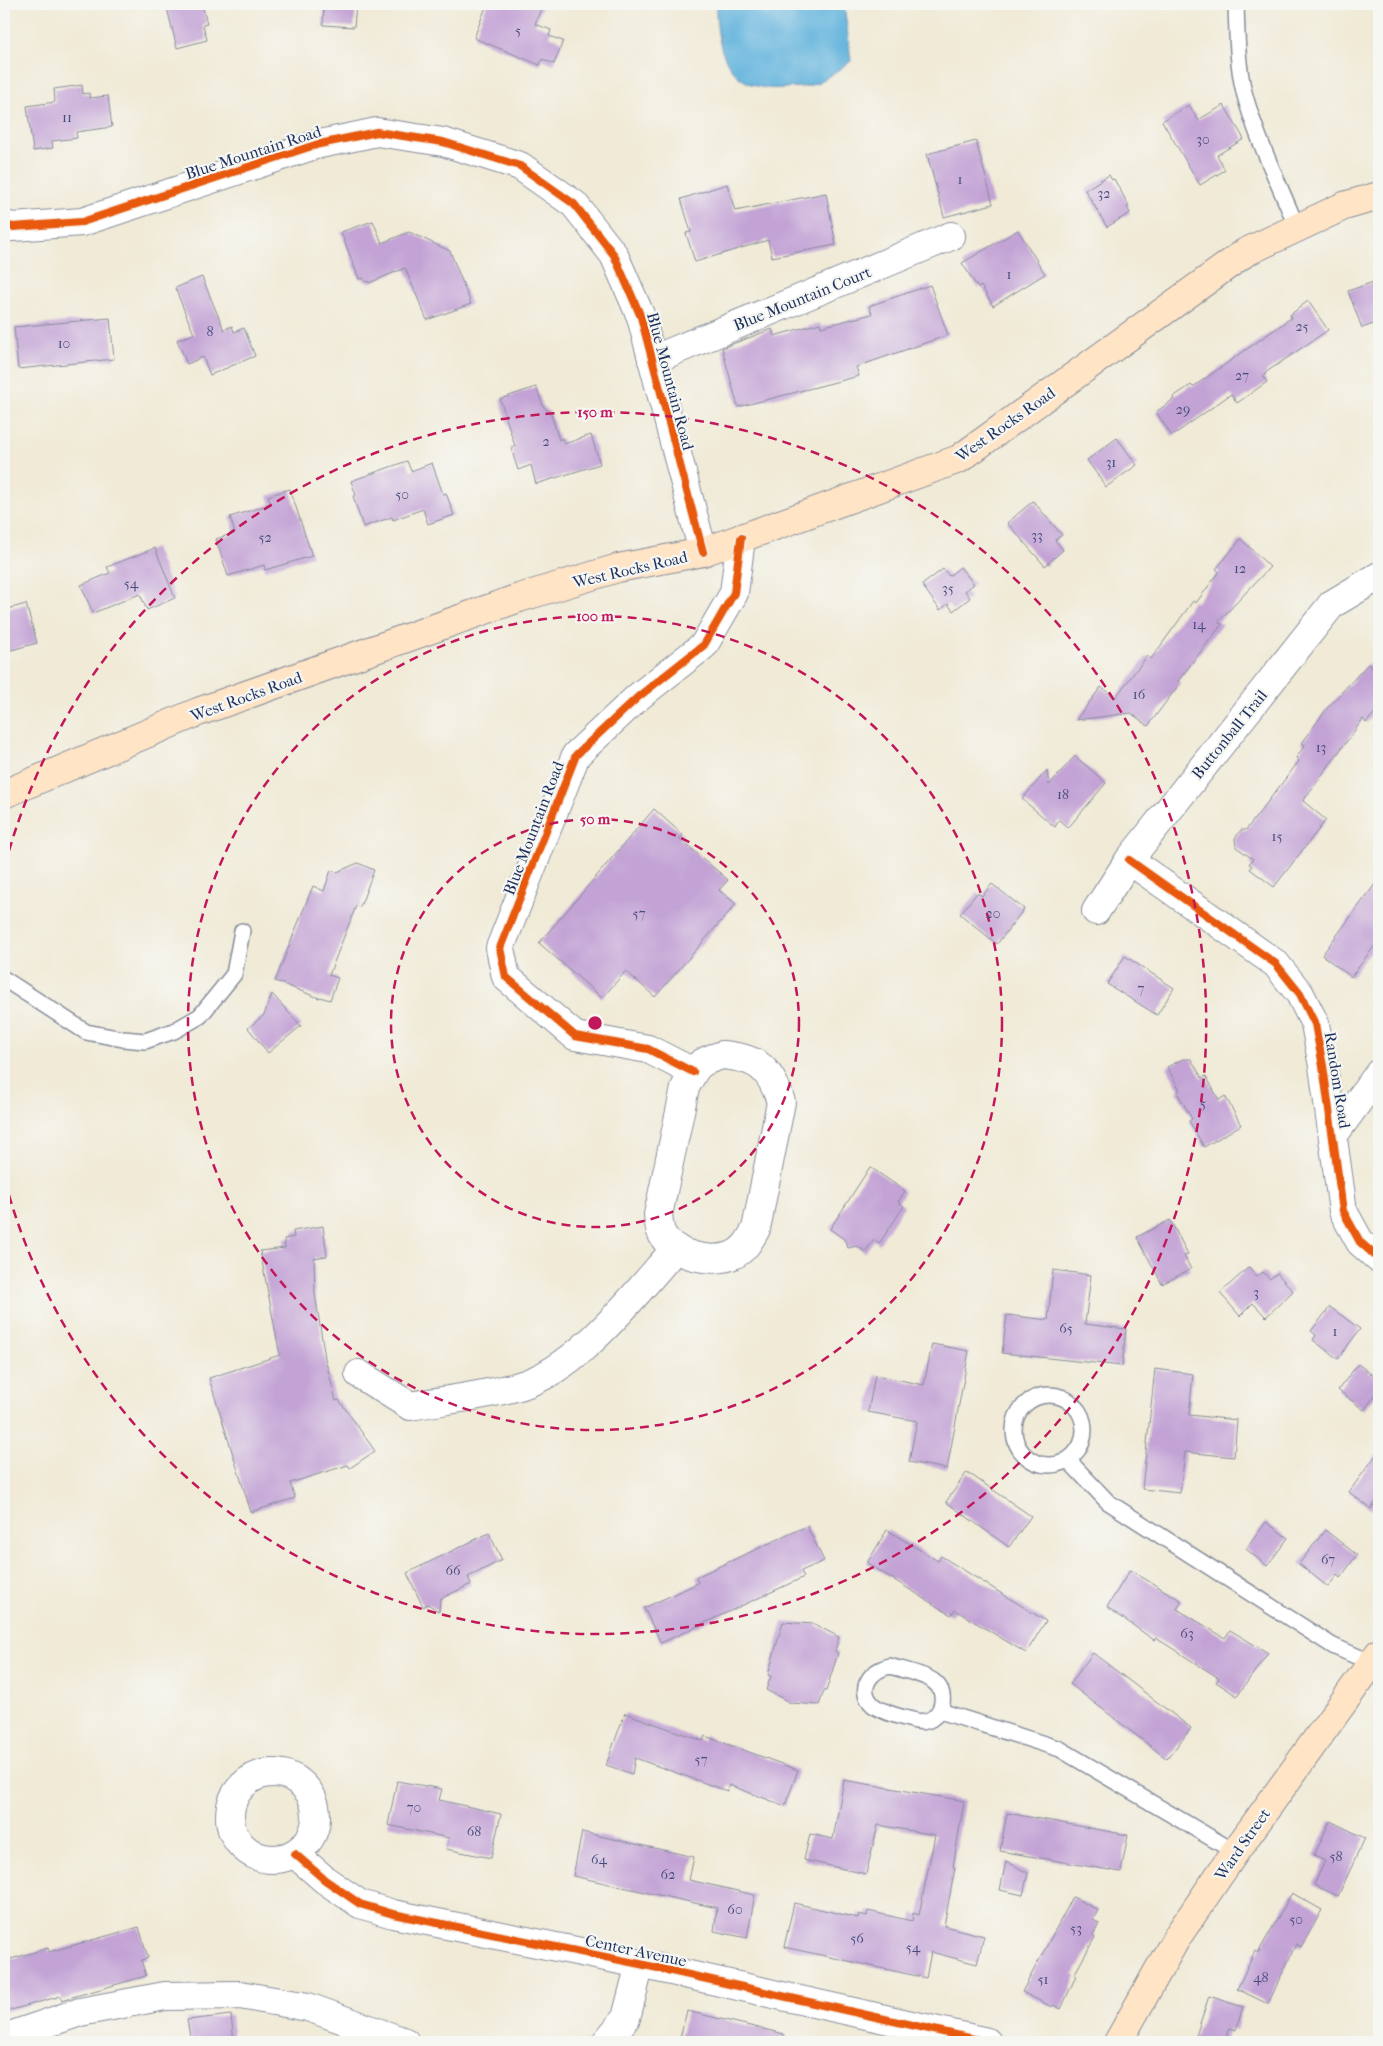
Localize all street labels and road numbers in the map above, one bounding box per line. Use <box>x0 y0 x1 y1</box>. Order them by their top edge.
street label: Blue Mountain Road <box>183 121 324 183</box>
street label: Blue Mountain Court <box>731 262 874 335</box>
street label: Blue Mountain Road <box>643 310 698 452</box>
street label: West Rocks Road <box>951 383 1059 466</box>
street label: West Rocks Road <box>570 547 690 592</box>
street label: West Rocks Road <box>187 667 305 726</box>
street label: Buttonball Trail <box>1188 685 1271 783</box>
street label: Blue Mountain Road <box>499 758 568 898</box>
street label: Random Road <box>1320 1030 1355 1130</box>
street label: Ward Street <box>1210 1805 1274 1885</box>
street label: Center Avenue <box>583 1930 689 1971</box>

